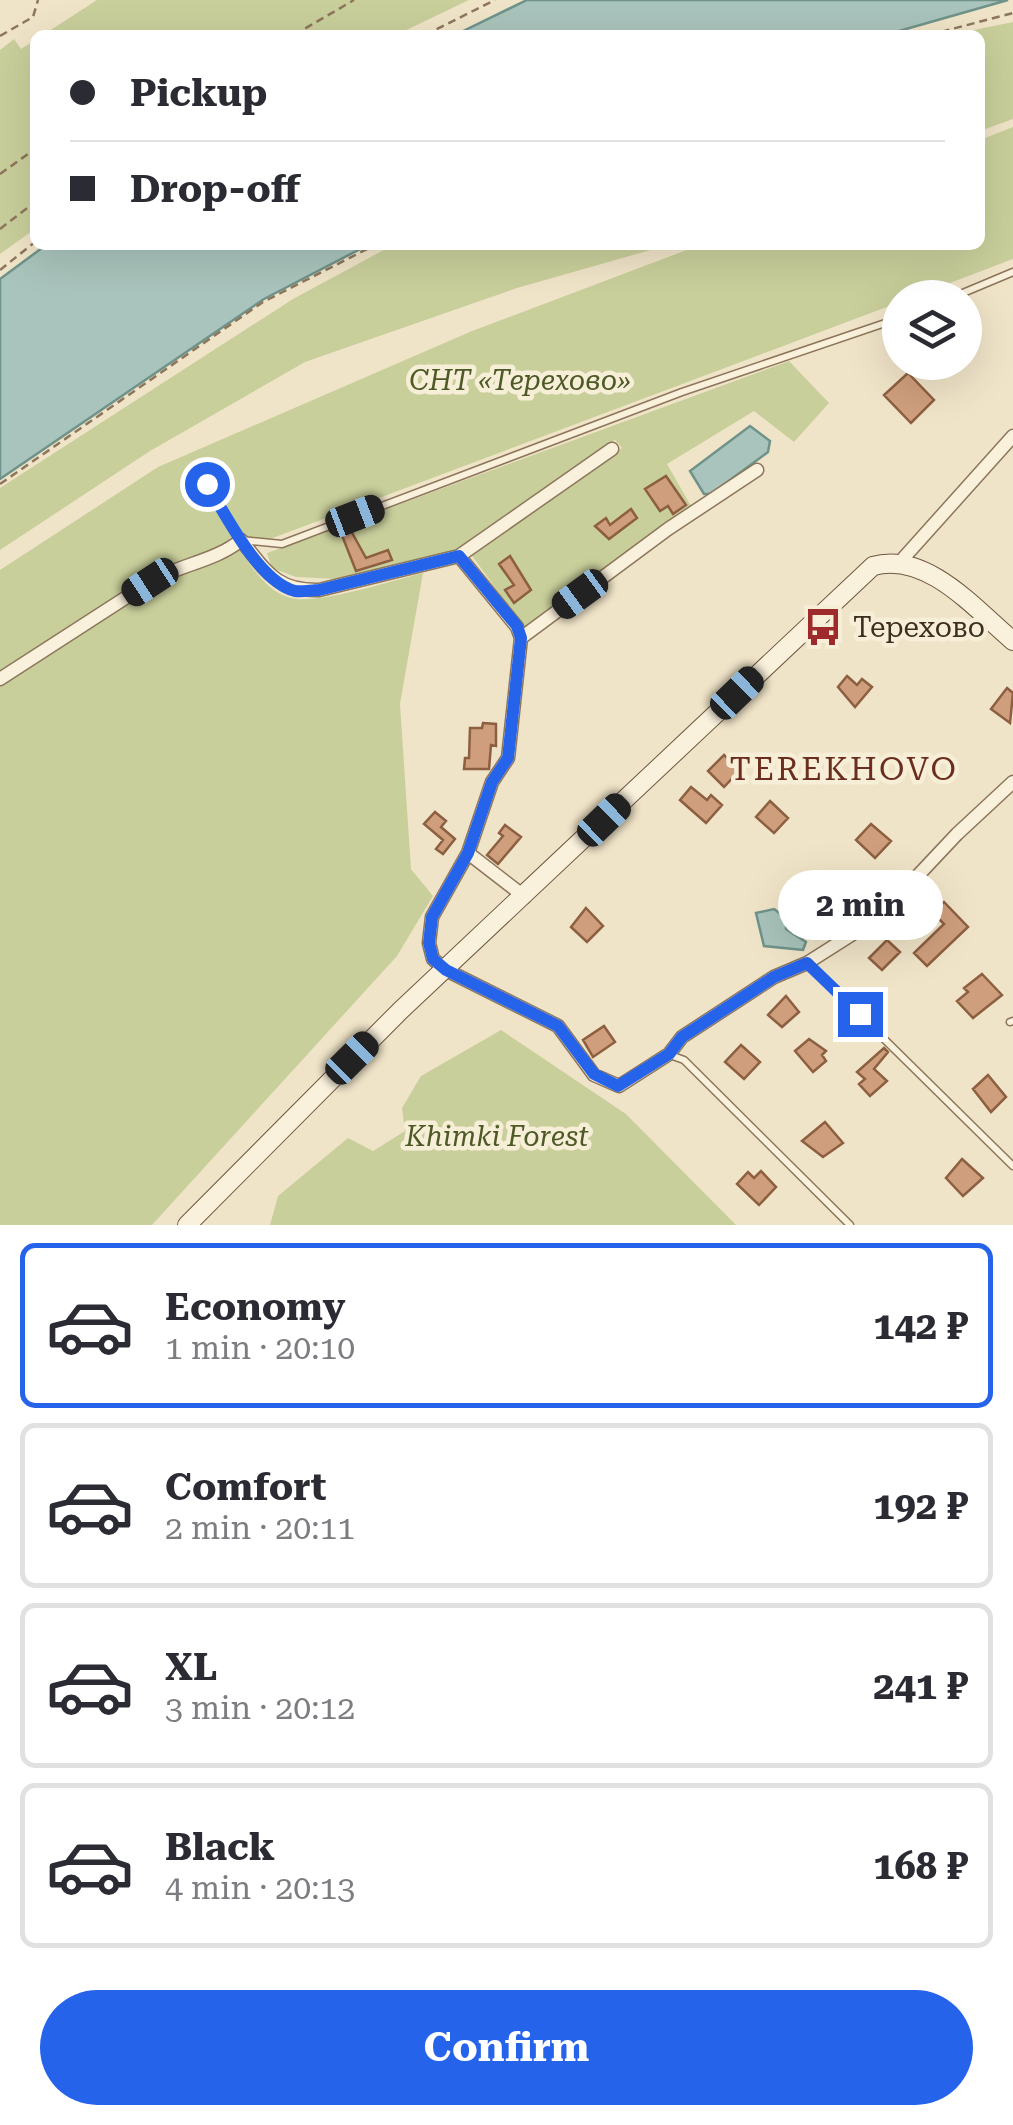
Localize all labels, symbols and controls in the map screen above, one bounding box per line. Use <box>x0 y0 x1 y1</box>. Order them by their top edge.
text: Pickup <box>130 71 267 115</box>
text: Drop-off <box>130 167 300 211</box>
map controls <box>882 280 982 380</box>
button: layers <box>882 280 982 380</box>
park label: СНТ «Терехово» <box>409 364 631 397</box>
route start <box>185 462 230 507</box>
car <box>322 491 388 541</box>
car <box>117 553 183 611</box>
car <box>547 564 613 624</box>
bus stop icon: Терехово <box>802 606 844 648</box>
place label: Терехово <box>853 611 985 644</box>
car <box>705 661 769 725</box>
district label: TEREKHOVO <box>729 750 959 788</box>
car <box>572 788 636 852</box>
callout: 2 min <box>778 869 942 939</box>
text: 2 min <box>816 886 905 924</box>
route end <box>838 992 883 1037</box>
car <box>320 1026 384 1090</box>
park label: Khimki Forest <box>404 1120 589 1153</box>
icon: car <box>45 1281 135 1371</box>
text: Economy <box>165 1285 345 1329</box>
text: 142 ₽ <box>873 1304 968 1348</box>
text: 1 min · 20:10 <box>165 1329 355 1367</box>
icon: car <box>45 1461 135 1551</box>
text: Comfort <box>165 1465 326 1509</box>
text: 192 ₽ <box>873 1484 968 1528</box>
text: 2 min · 20:11 <box>165 1509 355 1547</box>
icon: car <box>45 1641 135 1731</box>
text: XL <box>165 1645 217 1689</box>
text: 241 ₽ <box>873 1664 968 1708</box>
text: 3 min · 20:12 <box>165 1689 355 1727</box>
icon: car <box>45 1821 135 1911</box>
text: Black <box>165 1825 275 1869</box>
text: 168 ₽ <box>873 1844 968 1888</box>
text: 4 min · 20:13 <box>165 1869 355 1907</box>
button: Confirm <box>40 1990 973 2105</box>

